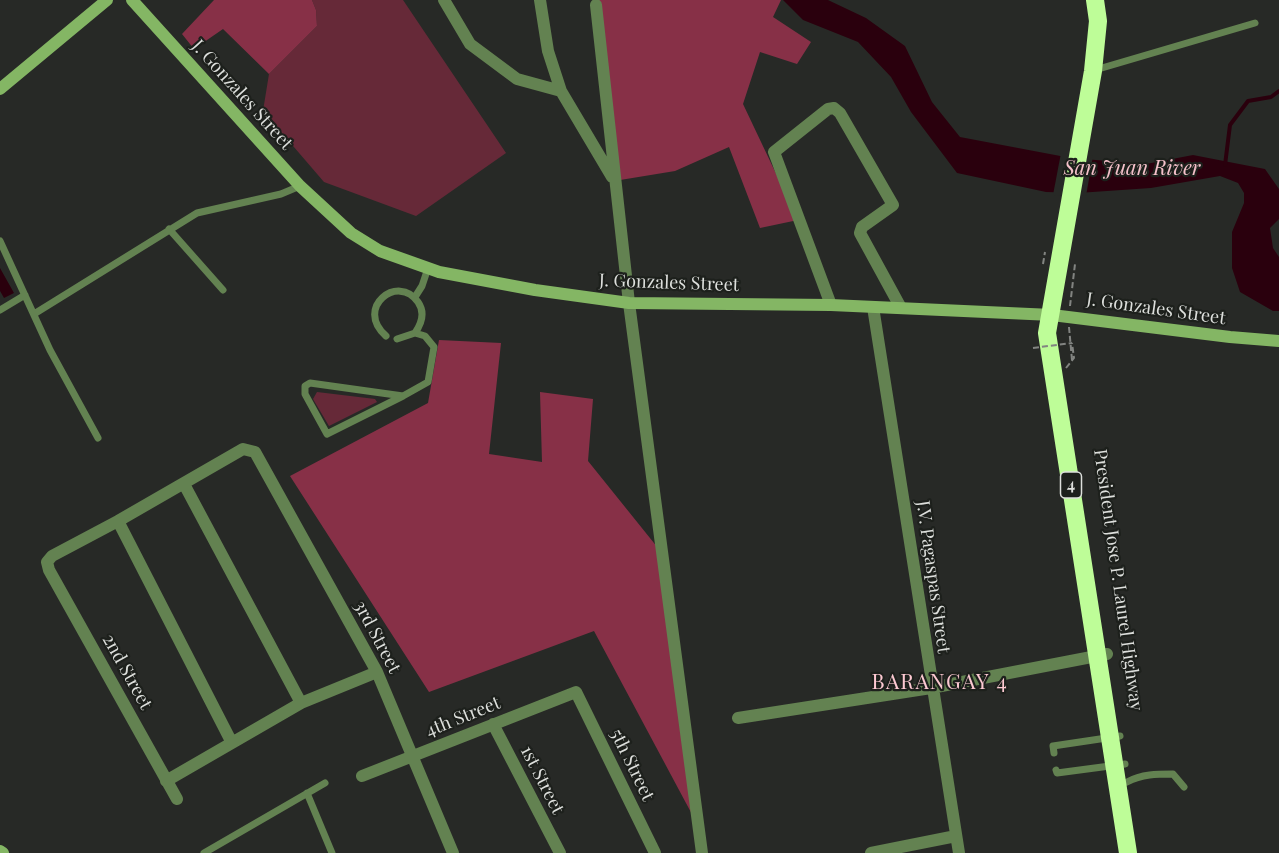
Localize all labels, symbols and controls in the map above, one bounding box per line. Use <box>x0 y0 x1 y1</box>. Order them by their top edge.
street label: J. Gonzales Street <box>187 36 297 154</box>
water label: San Juan River <box>1064 157 1200 181</box>
street label: J. Gonzales Street <box>599 270 739 296</box>
street label: J. Gonzales Street <box>1085 289 1227 329</box>
street label: President Jose P. Laurel Highway <box>1089 448 1147 712</box>
road number: 4 <box>1060 472 1082 498</box>
street label: J.V. Pagaspas Street <box>912 499 954 655</box>
street label: 3rd Street <box>349 597 405 677</box>
street label: 2nd Street <box>98 631 156 713</box>
district label: BARANGAY 4 <box>872 669 1008 695</box>
street label: 4th Street <box>422 692 504 742</box>
street label: 5th Street <box>605 726 659 804</box>
street label: 1st Street <box>516 742 568 818</box>

